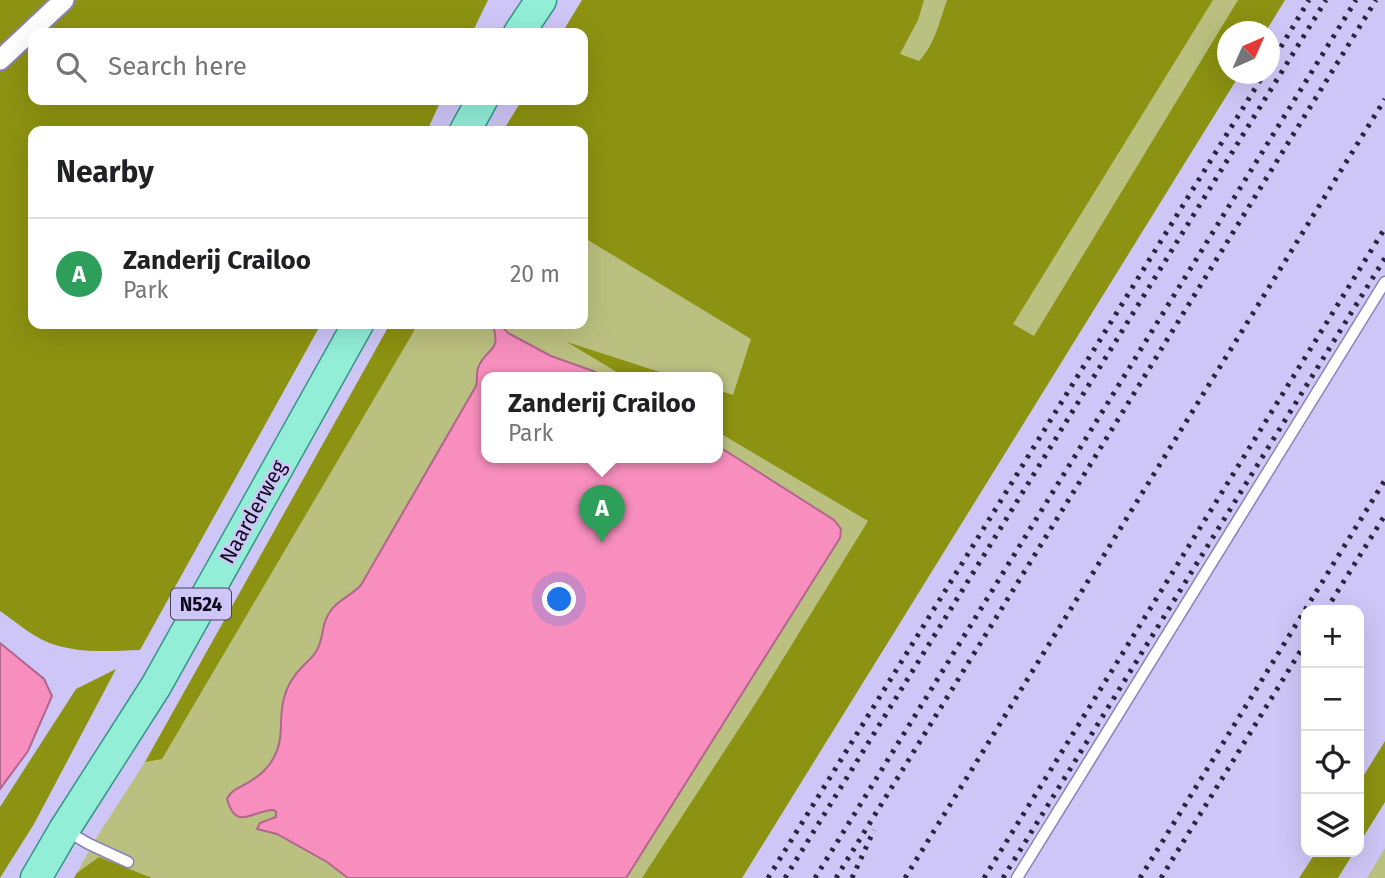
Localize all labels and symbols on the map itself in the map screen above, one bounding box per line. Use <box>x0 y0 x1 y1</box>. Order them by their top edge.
north arrow <box>1217 21 1280 84</box>
street label: Naarderweg <box>214 456 292 568</box>
pin: A <box>579 485 625 543</box>
your location <box>542 582 576 616</box>
road number: N524 <box>171 589 231 620</box>

